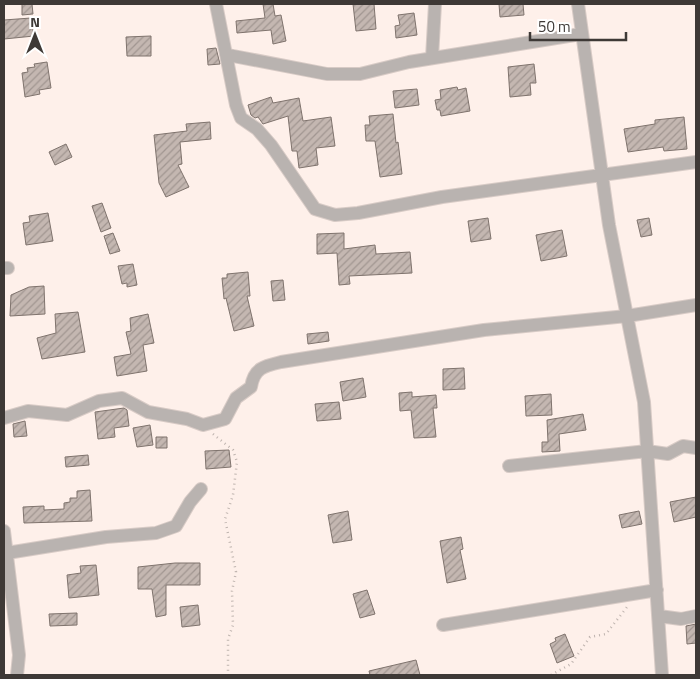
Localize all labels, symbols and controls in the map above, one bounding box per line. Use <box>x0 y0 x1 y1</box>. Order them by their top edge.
north arrow <box>10 10 60 60</box>
scale bar <box>530 10 626 42</box>
text: N <box>30 11 40 32</box>
text: 50 m <box>538 15 571 38</box>

